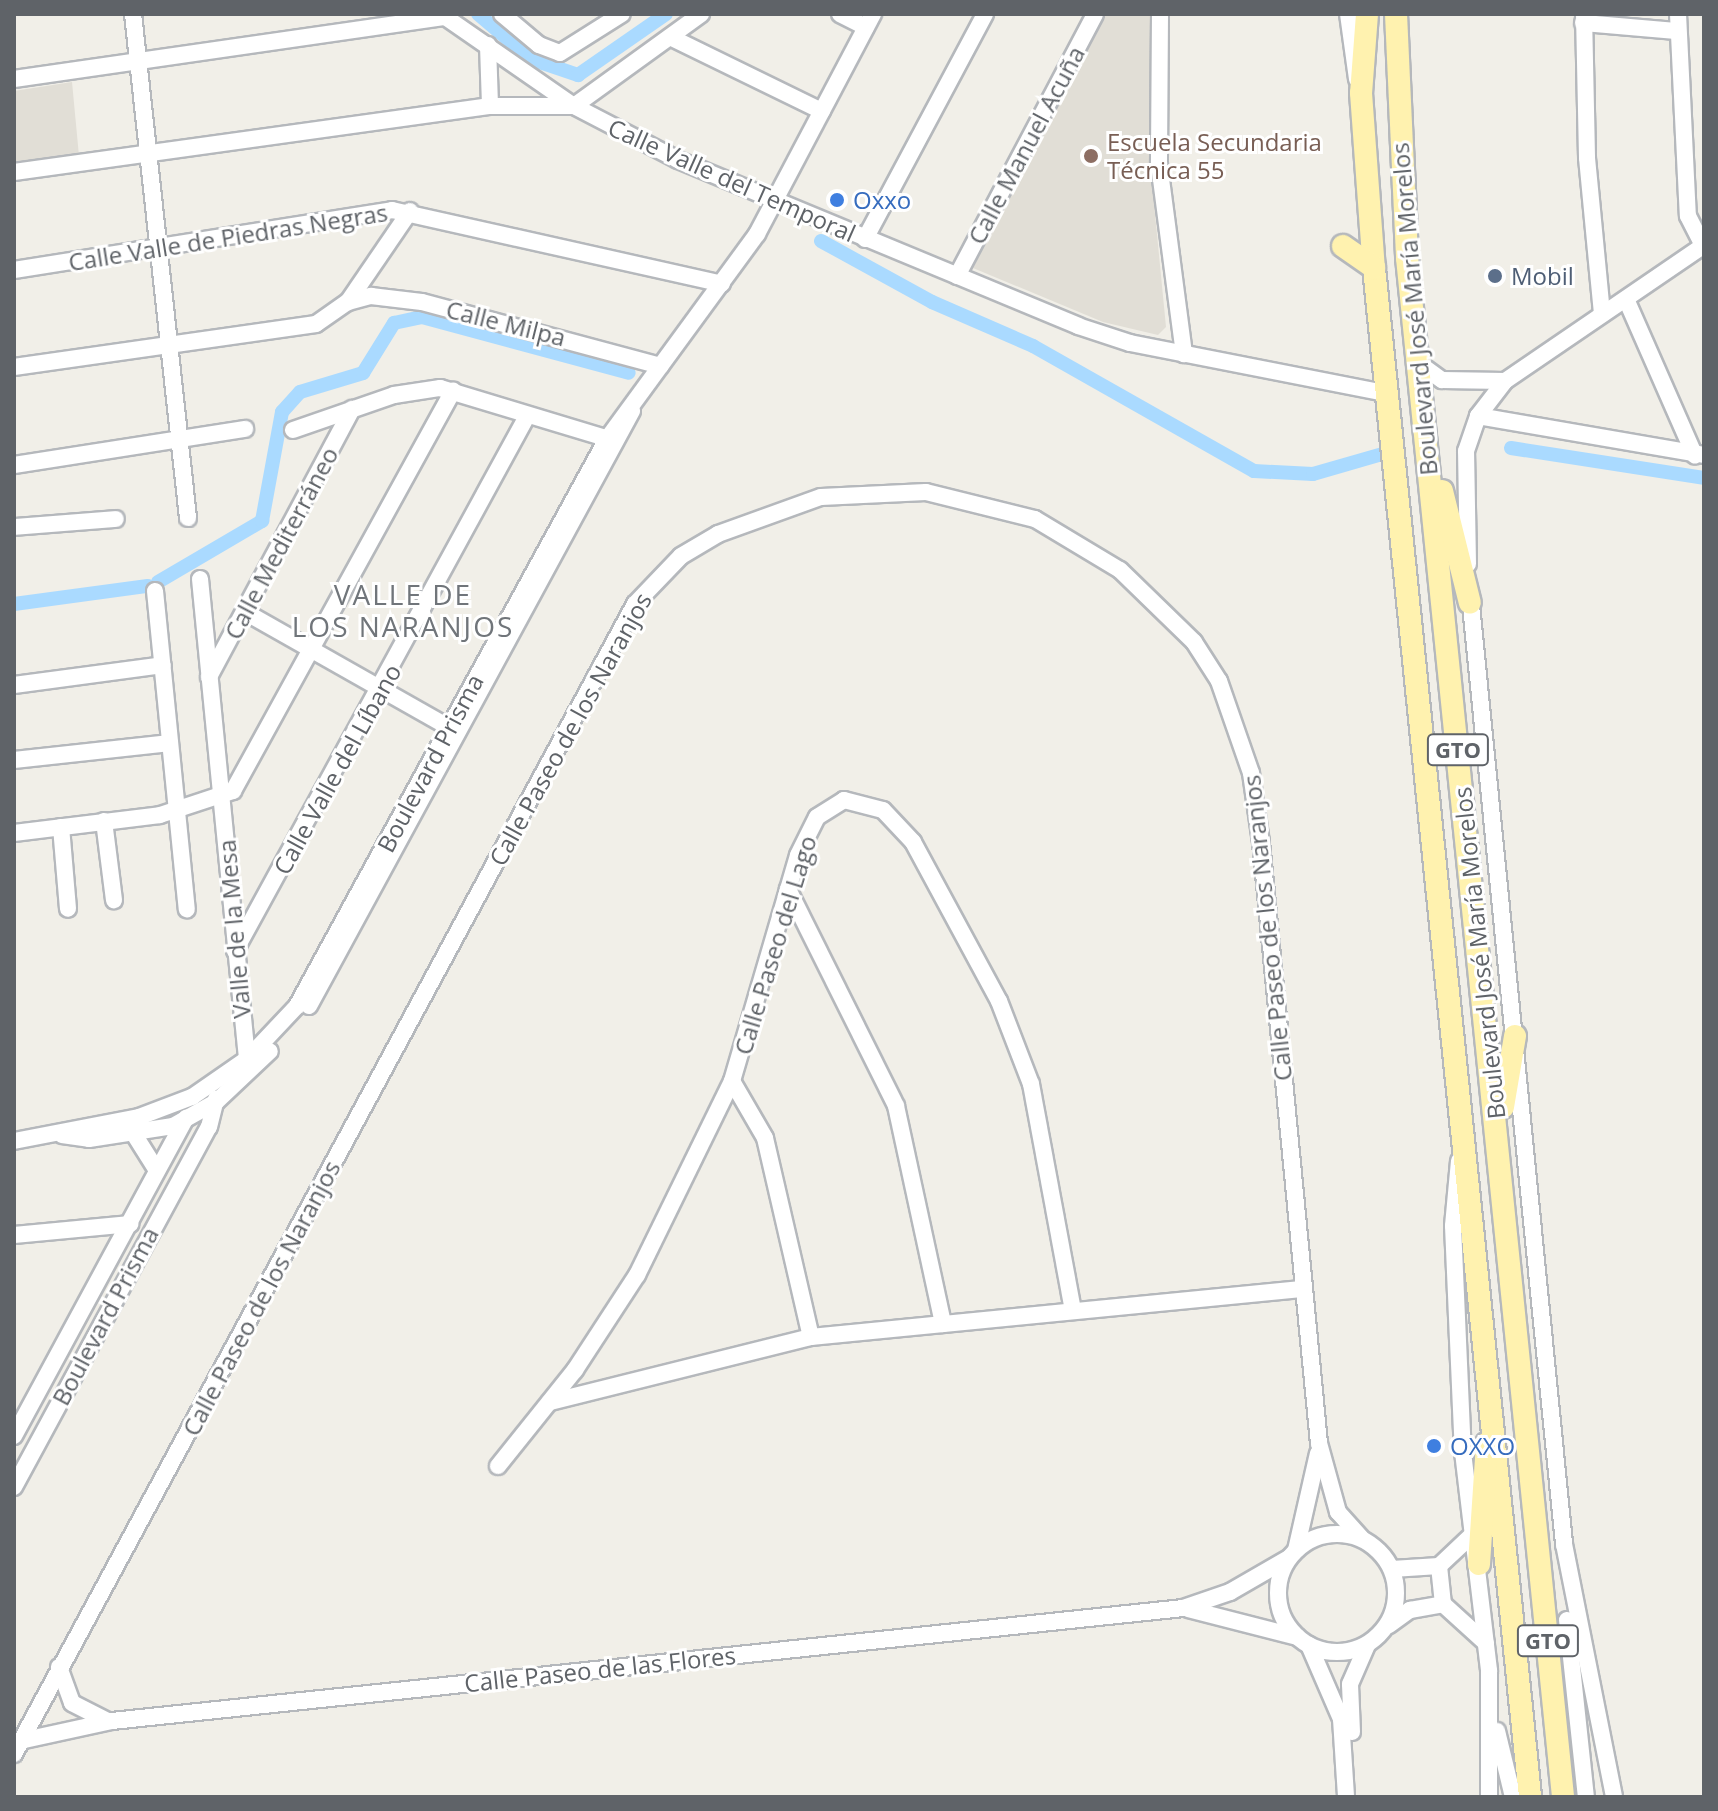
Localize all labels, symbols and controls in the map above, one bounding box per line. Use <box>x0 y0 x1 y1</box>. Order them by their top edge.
street label: Calle Manuel Acuña <box>962 41 1090 249</box>
street label: Calle Valle del Temporal <box>604 112 860 248</box>
place label: Escuela Secundaria Técnica 55 <box>1107 128 1322 184</box>
street label: Boulevard José María Morelos <box>1385 141 1443 477</box>
marker: Escuela Secundaria Técnica 55 <box>1082 147 1100 165</box>
place label: Oxxo <box>853 186 911 214</box>
marker: Oxxo <box>828 191 846 209</box>
street label: Calle Valle de Piedras Negras <box>66 198 390 276</box>
place label: Mobil <box>1511 262 1574 290</box>
marker: Mobil <box>1486 267 1504 285</box>
street label: Calle Milpa <box>443 294 569 352</box>
street label: Calle Mediterráneo <box>218 442 344 644</box>
district label: VALLE DE LOS NARANJOS <box>292 577 514 643</box>
street label: Calle Paseo de los Naranjos <box>483 588 657 870</box>
street label: Calle Valle del Líbano <box>267 659 407 879</box>
street label: Boulevard Prisma <box>371 669 489 857</box>
road number: GTO <box>1426 732 1490 768</box>
street label: Calle Paseo de los Naranjos <box>1237 774 1297 1082</box>
street label: Boulevard José María Morelos <box>1447 785 1511 1121</box>
street label: Calle Paseo del Lago <box>728 832 822 1058</box>
street label: Valle de la Mesa <box>212 838 256 1020</box>
street label: Calle Paseo de los Naranjos <box>176 1156 346 1440</box>
street label: Boulevard Prisma <box>46 1222 164 1410</box>
place label: OXXO <box>1450 1432 1515 1460</box>
marker: OXXO <box>1425 1437 1443 1455</box>
road number: GTO <box>1516 1623 1580 1659</box>
street label: Calle Paseo de las Flores <box>463 1640 737 1698</box>

